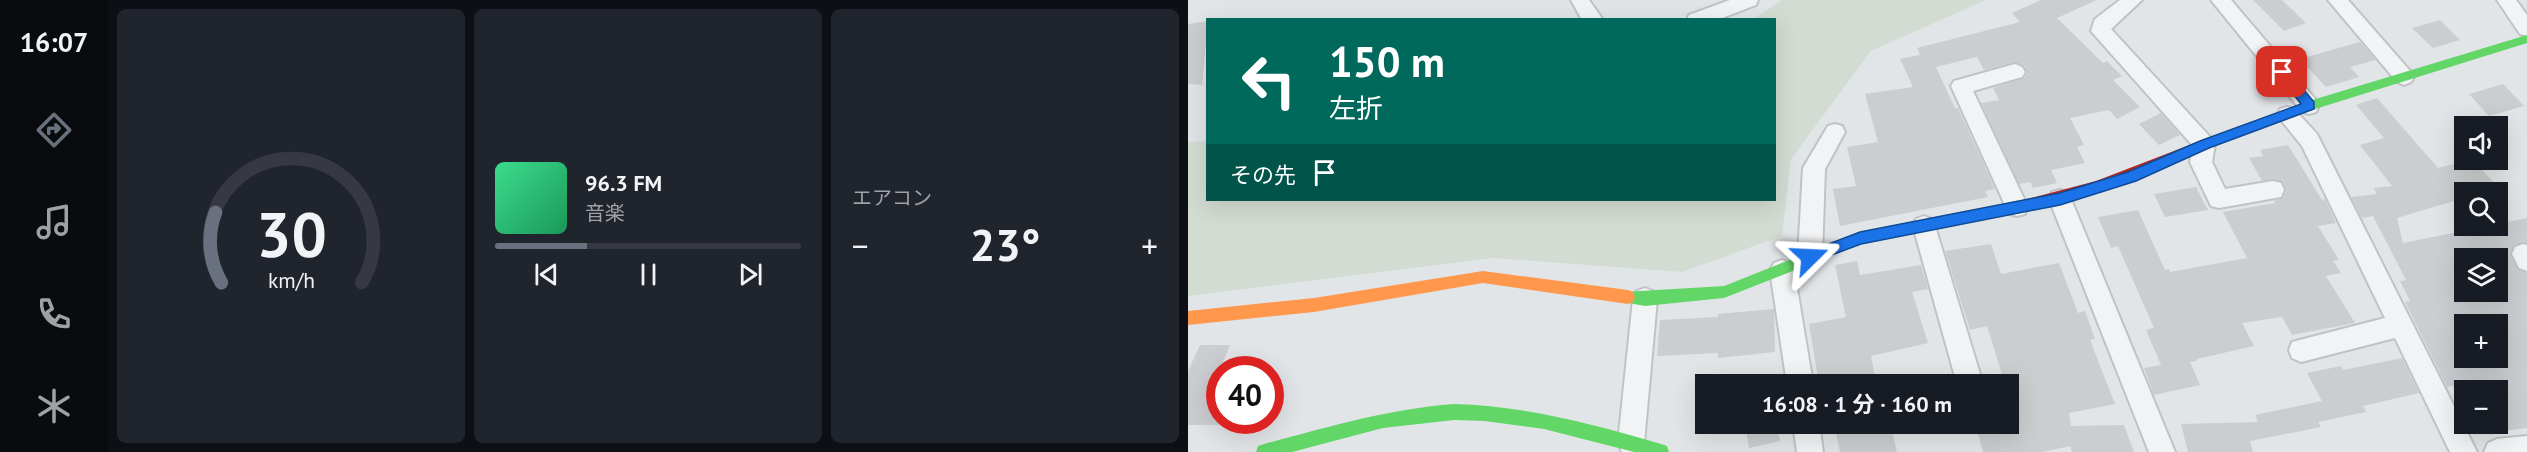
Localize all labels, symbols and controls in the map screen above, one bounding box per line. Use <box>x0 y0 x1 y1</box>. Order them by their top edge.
text: 16:07 <box>20 25 88 59</box>
text: 150 m <box>1329 34 1445 89</box>
icon: left <box>1230 42 1308 120</box>
pin <box>2256 46 2307 97</box>
icon: arrive <box>2265 55 2298 88</box>
text: 左折 <box>1329 91 1383 125</box>
icon: directions <box>33 109 75 151</box>
map controls <box>2454 116 2508 434</box>
button: sound <box>2454 116 2508 170</box>
icon: arrive <box>1308 156 1341 189</box>
text: その先 <box>1230 161 1296 189</box>
text: 96.3 FM <box>585 169 662 197</box>
button: search <box>2454 182 2508 236</box>
text: エアコン <box>852 185 932 211</box>
text: 30 <box>256 193 326 274</box>
text: 音楽 <box>585 200 625 226</box>
icon: music <box>33 201 75 243</box>
text: 23° <box>970 215 1040 273</box>
text: − <box>852 224 869 267</box>
text: + <box>1141 224 1158 267</box>
position arrow <box>1778 225 1842 289</box>
button: layers <box>2454 248 2508 302</box>
icon: previous <box>530 258 563 291</box>
icon: pause <box>632 258 665 291</box>
icon: next <box>734 258 767 291</box>
text: km/h <box>267 266 314 294</box>
icon: phone <box>33 293 75 335</box>
button: + <box>2454 314 2508 368</box>
speed limit sign: 40 <box>1206 356 1284 434</box>
button: − <box>2454 380 2508 434</box>
icon: climate <box>33 385 75 427</box>
text: 16:08 · 1 分 · 160 m <box>1762 390 1952 418</box>

